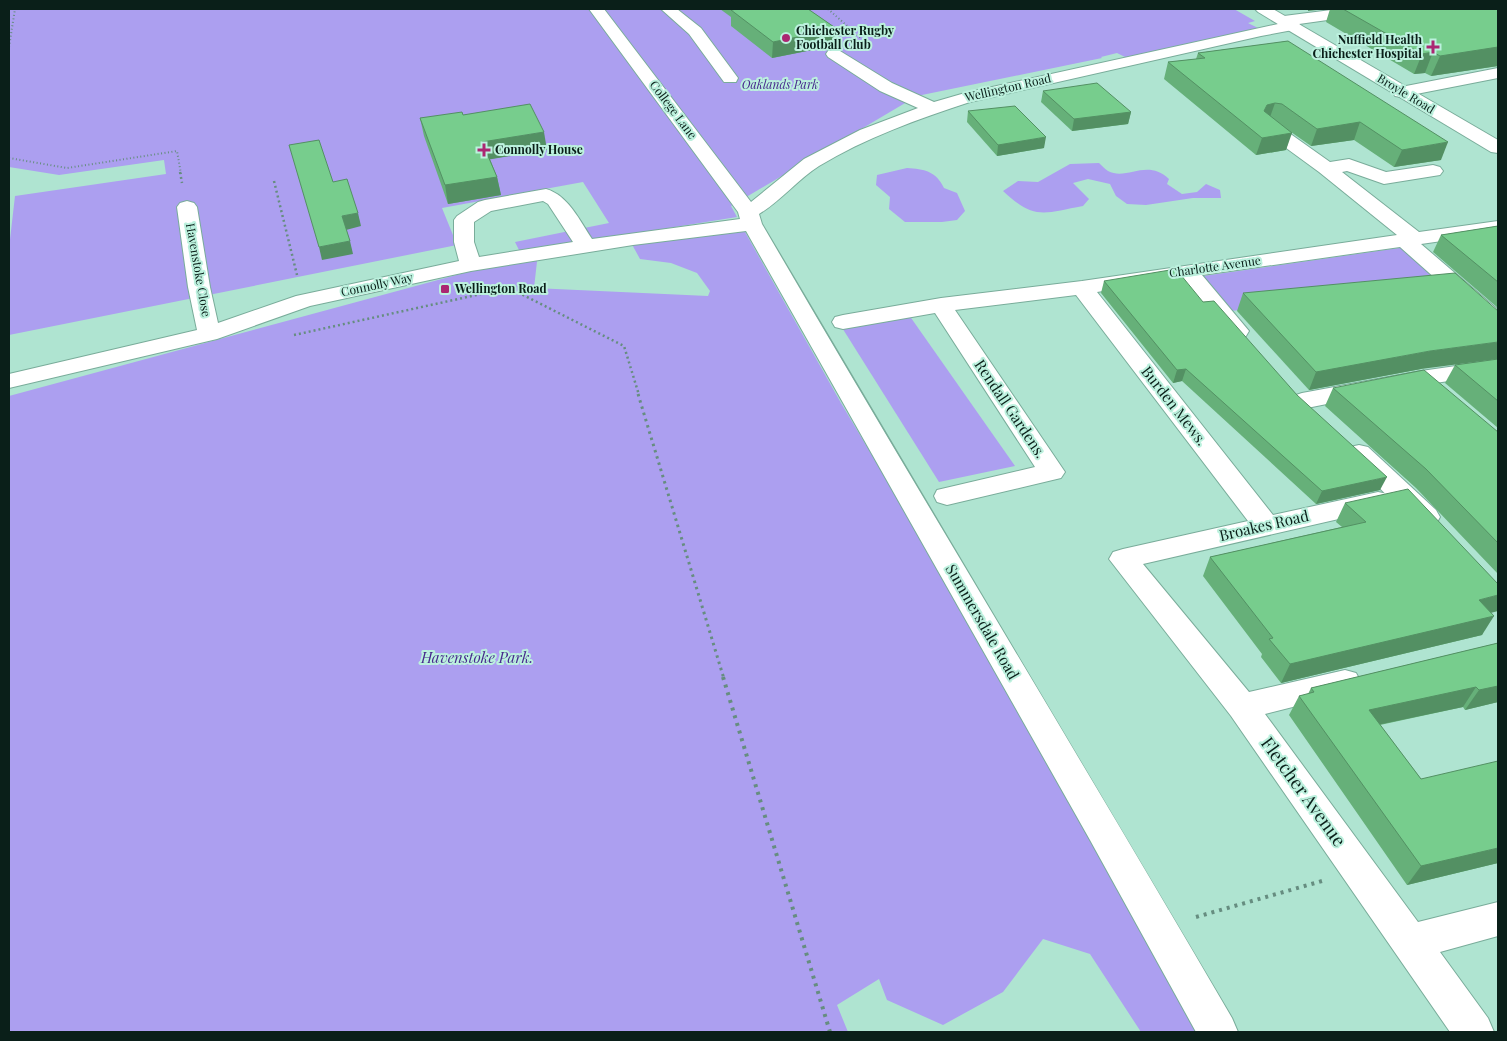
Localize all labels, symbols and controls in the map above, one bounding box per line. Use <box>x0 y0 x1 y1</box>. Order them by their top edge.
place label: Chichester Rugby Football Club <box>796 22 895 52</box>
place label: Nuffield Health Chichester Hospital <box>1312 31 1423 61</box>
marker: Chichester Rugby Football Club <box>780 32 792 44</box>
marker: Nuffield Health Chichester Hospital <box>1426 40 1440 54</box>
street label: Wellington Road <box>962 69 1053 105</box>
street label: Broyle Road <box>1375 70 1438 117</box>
park label: Oaklands Park <box>742 76 818 92</box>
street label: College Lane <box>647 77 701 142</box>
place label: Connolly House <box>495 141 583 157</box>
marker: Connolly House <box>477 143 491 157</box>
street label: Havenstoke Close <box>183 222 215 318</box>
street label: Charlotte Avenue <box>1168 252 1262 280</box>
street label: Connolly Way <box>339 269 414 299</box>
place label: Wellington Road <box>454 280 547 296</box>
marker: Wellington Road <box>439 283 451 295</box>
street label: Rendall Gardens. <box>970 355 1051 462</box>
street label: Burden Mews. <box>1137 362 1212 449</box>
street label: Broakes Road <box>1217 505 1311 545</box>
street label: Summersdale Road <box>942 560 1024 683</box>
park label: Havenstoke Park. <box>420 647 533 667</box>
street label: Fletcher Avenue <box>1256 732 1352 851</box>

